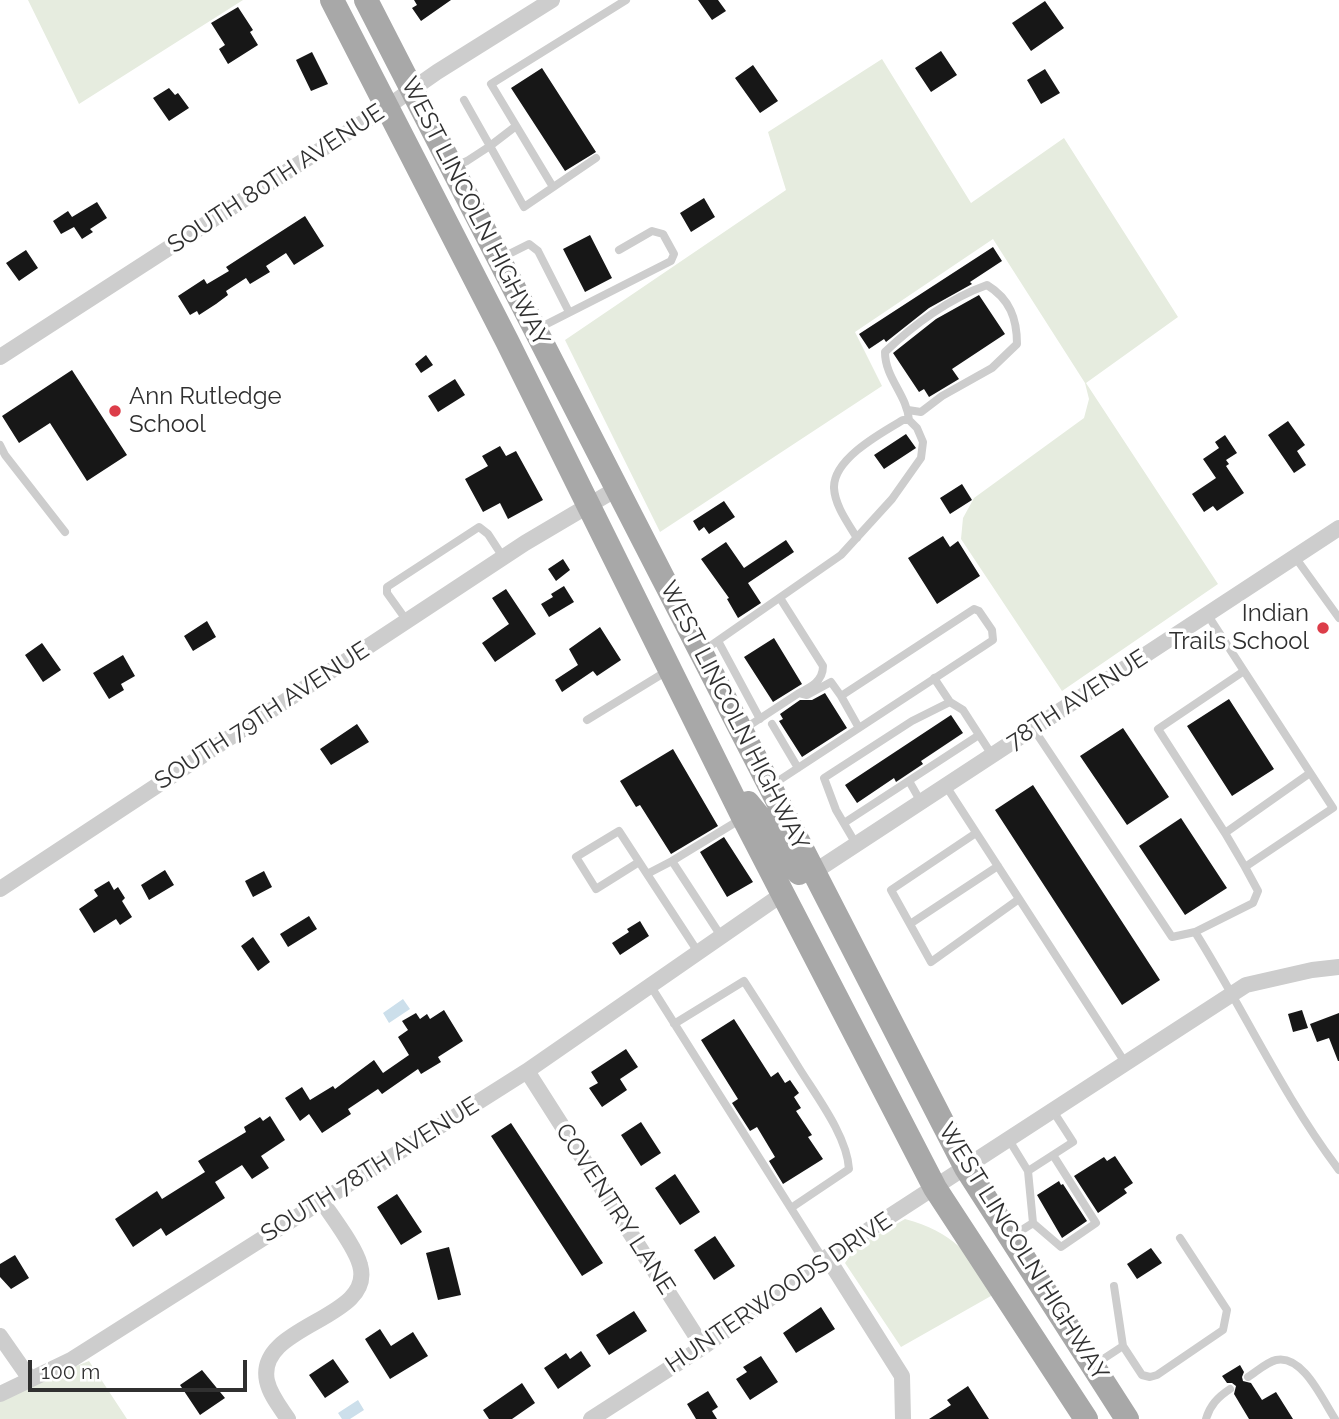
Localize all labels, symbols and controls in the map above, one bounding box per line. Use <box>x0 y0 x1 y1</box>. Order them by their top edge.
street label: WEST LINCOLN HIGHWAY <box>394 72 556 352</box>
street label: SOUTH 80TH AVENUE <box>162 98 390 260</box>
place label: Ann Rutledge School <box>129 383 282 439</box>
marker: Ann Rutledge School <box>107 403 123 419</box>
street label: WEST LINCOLN HIGHWAY <box>653 576 815 856</box>
place label: Indian Trails School <box>1169 600 1309 656</box>
marker: Indian Trails School <box>1315 620 1331 636</box>
street label: SOUTH 79TH AVENUE <box>149 636 375 796</box>
street label: 78TH AVENUE <box>1001 644 1153 756</box>
street label: SOUTH 78TH AVENUE <box>256 1091 484 1249</box>
street label: COVENTRY LANE <box>549 1118 681 1300</box>
street label: WEST LINCOLN HIGHWAY <box>932 1118 1114 1386</box>
street label: HUNTERWOODS DRIVE <box>660 1206 898 1380</box>
scale bar <box>32 1346 250 1390</box>
text: 100 m <box>41 1359 100 1384</box>

